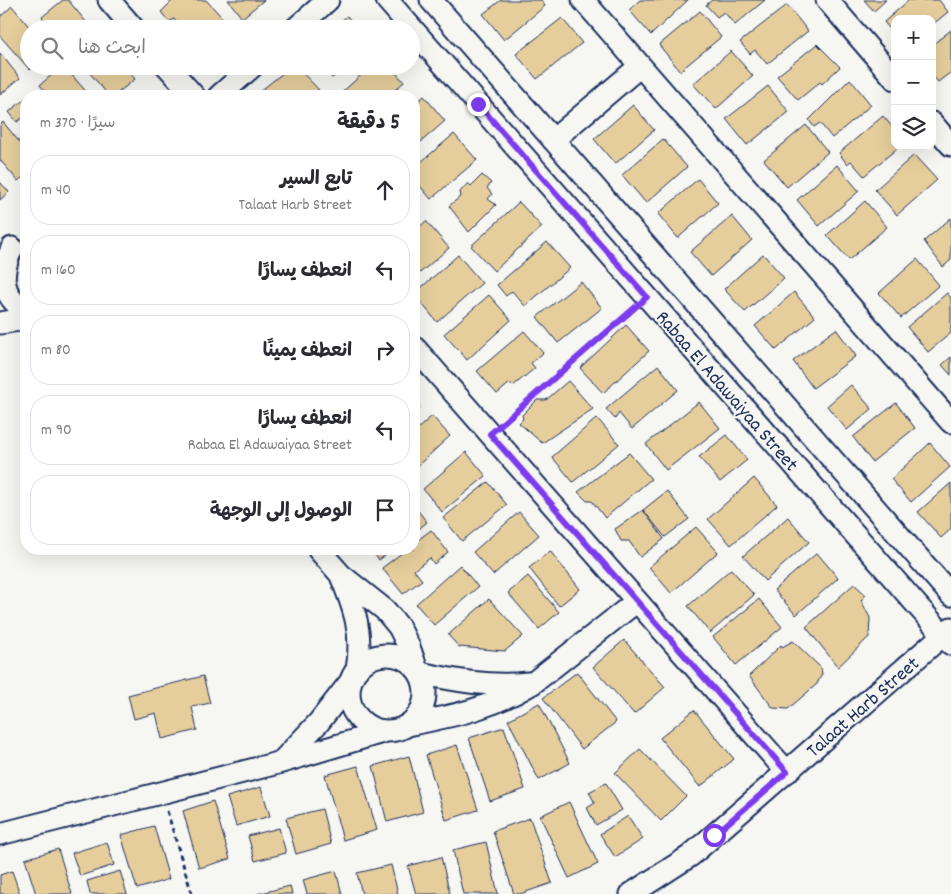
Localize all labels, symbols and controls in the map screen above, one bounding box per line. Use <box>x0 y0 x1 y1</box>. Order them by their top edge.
map controls <box>891 15 936 150</box>
button: + <box>891 15 936 60</box>
search box <box>20 20 420 75</box>
icon: search <box>38 34 66 62</box>
text: ابحث هنا <box>78 36 146 63</box>
button: − <box>891 60 936 105</box>
route end <box>467 93 490 116</box>
button: layers <box>891 105 936 150</box>
text: 5 دقيقة <box>337 109 400 139</box>
text: سيرًا · 370 m <box>40 112 115 135</box>
text: تابع السير <box>280 167 352 194</box>
icon: ahead <box>371 176 399 204</box>
text: 40 m <box>41 179 71 202</box>
text: Talaat Harb Street <box>239 194 352 217</box>
icon: left <box>371 256 399 284</box>
text: 160 m <box>41 259 76 282</box>
text: انعطف يسارًا <box>258 259 352 286</box>
street label: Rabaa El Adawaiyaa Street <box>648 305 804 479</box>
icon: right <box>371 336 399 364</box>
text: 80 m <box>41 339 71 362</box>
text: انعطف يمينًا <box>263 339 352 366</box>
text: انعطف يسارًا <box>258 407 352 434</box>
icon: left <box>371 416 399 444</box>
text: 90 m <box>41 419 72 442</box>
text: Rabaa El Adawaiyaa Street <box>188 434 352 457</box>
icon: arrive <box>371 496 399 524</box>
text: الوصول إلى الوجهة <box>210 499 352 526</box>
street label: Talaat Harb Street <box>801 651 927 765</box>
route start <box>703 824 726 847</box>

